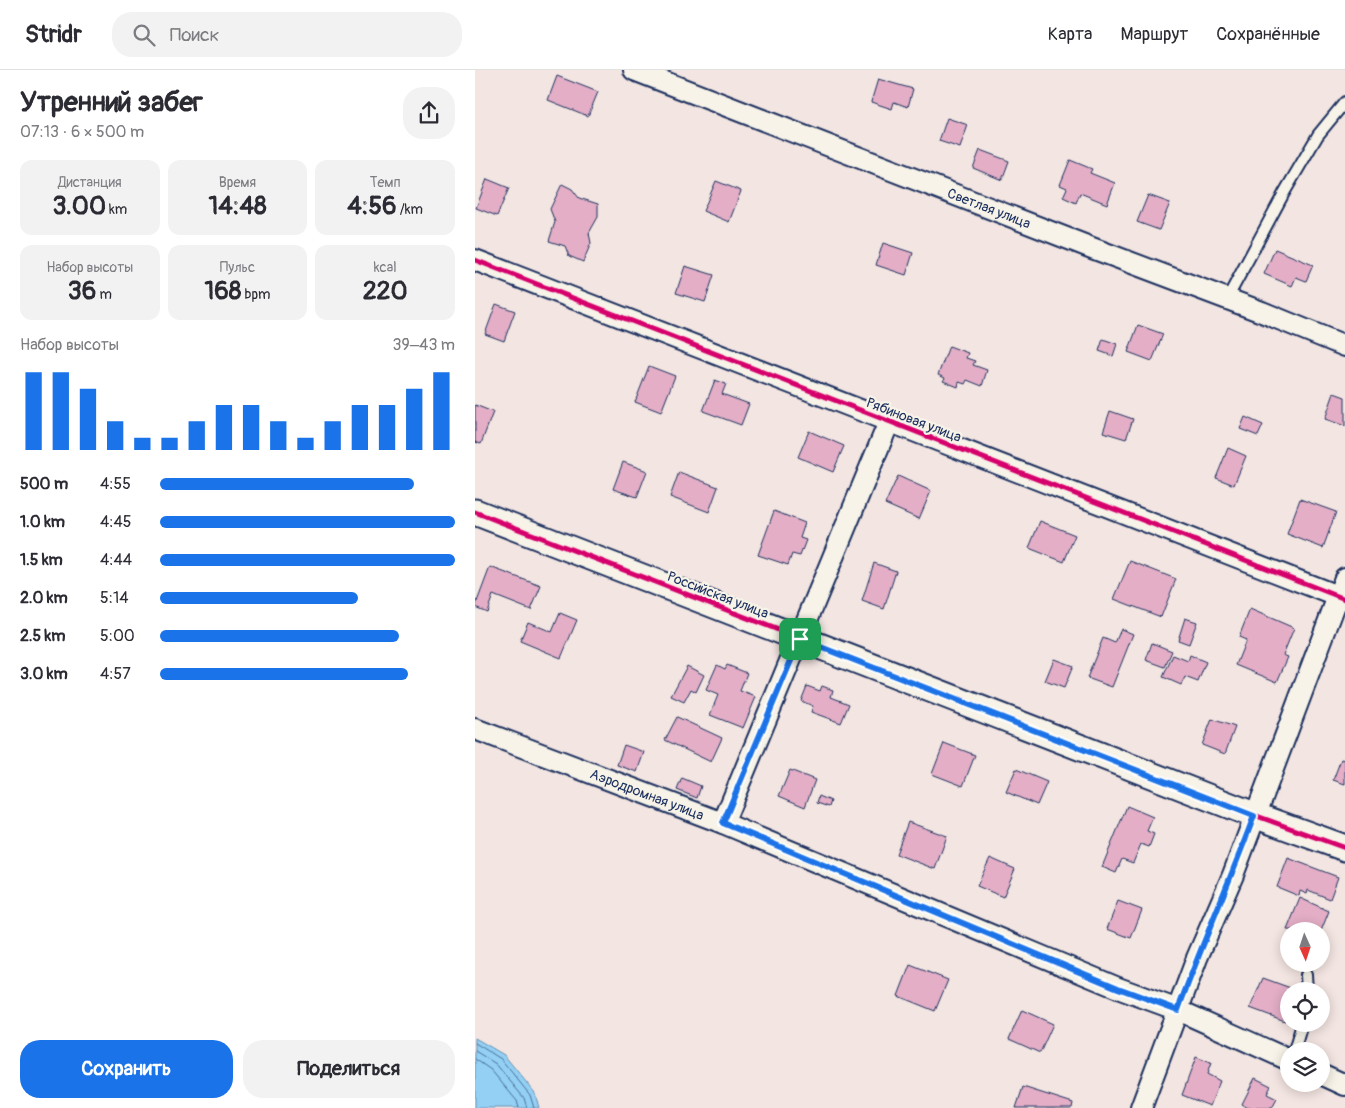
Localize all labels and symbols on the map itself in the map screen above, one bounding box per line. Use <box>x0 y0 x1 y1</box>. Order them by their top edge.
street label: Светлая улица <box>945 184 1033 232</box>
street label: Рябиновая улица <box>864 394 964 446</box>
street label: Российская улица <box>665 568 771 622</box>
pin <box>779 618 821 660</box>
street label: Аэродромная улица <box>588 765 706 824</box>
north arrow <box>1280 922 1330 972</box>

